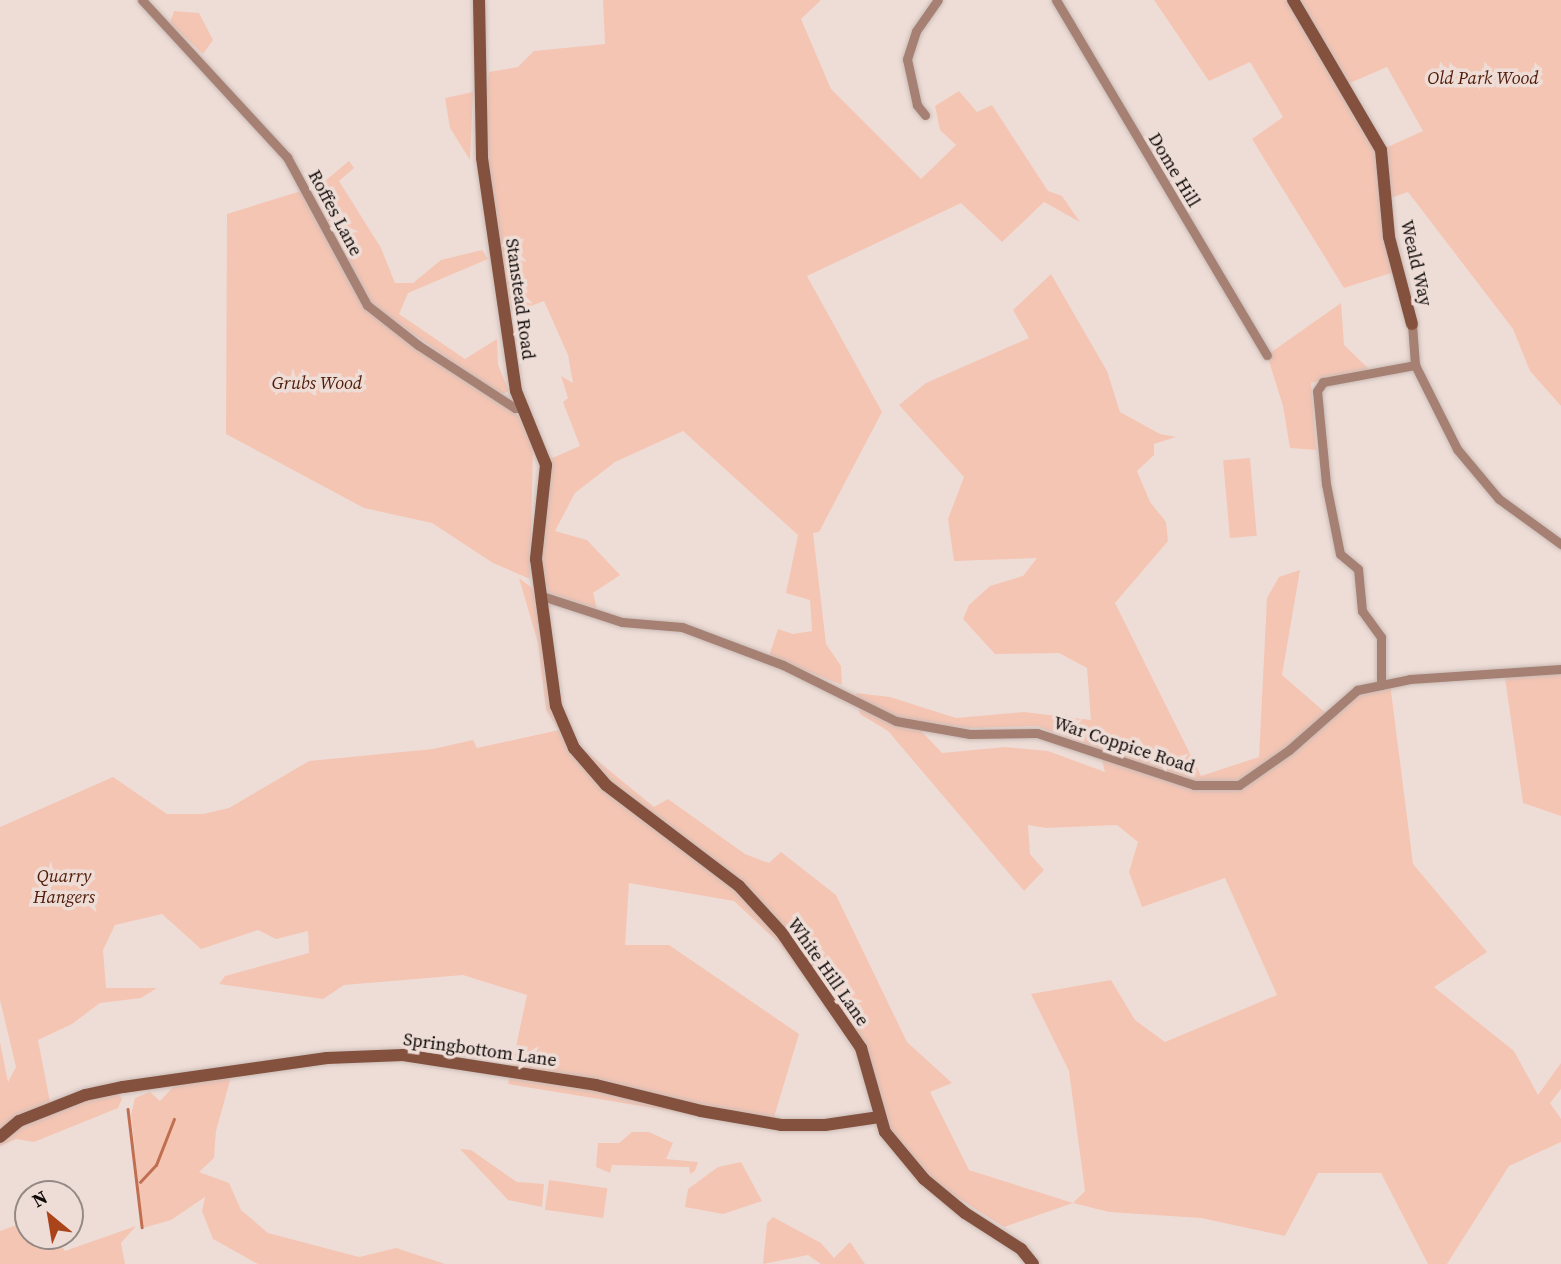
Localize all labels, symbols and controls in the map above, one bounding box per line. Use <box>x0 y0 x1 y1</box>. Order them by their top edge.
park label: Old Park Wood <box>1427 67 1539 89</box>
street label: Dome Hill <box>1143 129 1205 211</box>
street label: Roffes Lane <box>303 166 367 260</box>
street label: Weald Way <box>1396 218 1436 308</box>
street label: Stanstead Road <box>501 237 539 361</box>
park label: Grubs Wood <box>272 372 362 394</box>
street label: War Coppice Road <box>1051 712 1197 778</box>
park label: Quarry Hangers <box>33 866 95 908</box>
street label: White Hill Lane <box>783 914 873 1030</box>
street label: Springbottom Lane <box>402 1029 558 1071</box>
north arrow <box>14 1180 84 1250</box>
text: N <box>27 1184 52 1213</box>

